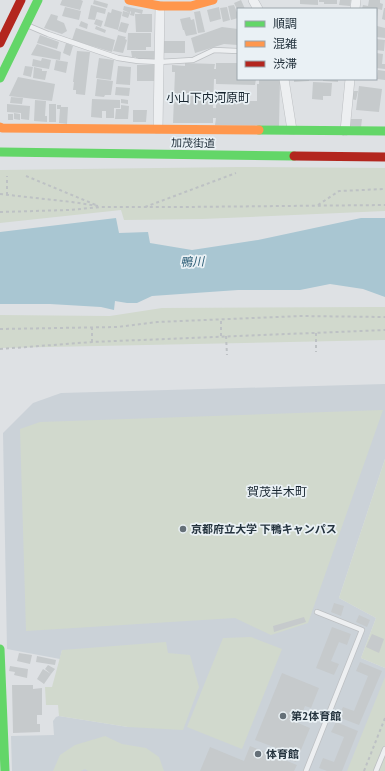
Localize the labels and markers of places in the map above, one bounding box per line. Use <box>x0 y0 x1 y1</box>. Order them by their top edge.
place label: 京都府立大学 下鴨キャンパス <box>191 522 337 536</box>
marker: 京都府立大学 下鴨キャンパス <box>178 524 188 534</box>
place label: 第2体育館 <box>291 709 341 723</box>
marker: 第2体育館 <box>278 711 288 721</box>
place label: 体育館 <box>266 747 299 761</box>
marker: 体育館 <box>253 749 263 759</box>

